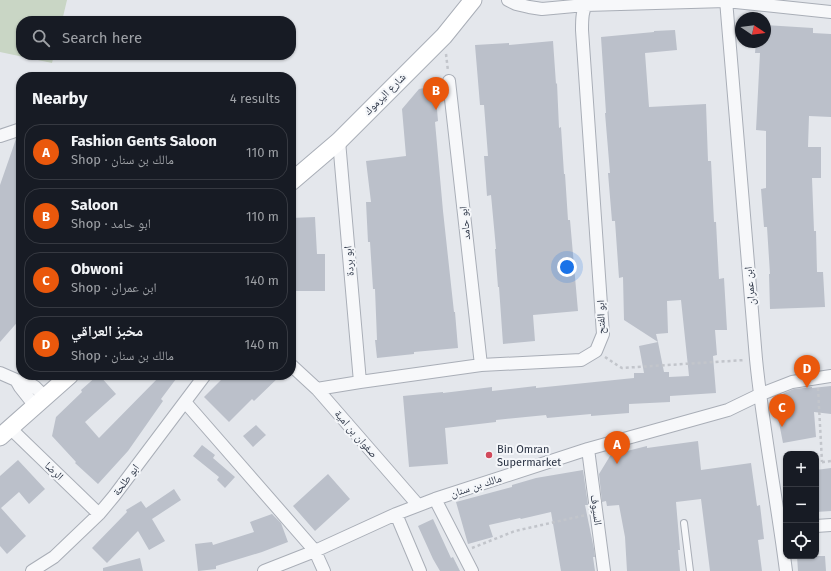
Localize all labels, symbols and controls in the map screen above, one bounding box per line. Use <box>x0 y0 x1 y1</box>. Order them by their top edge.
north arrow <box>735 12 771 48</box>
search box <box>16 16 296 60</box>
icon: search <box>30 27 52 49</box>
text: Search here <box>62 29 142 47</box>
street label: شارع اليرموك <box>361 70 409 118</box>
pin: B <box>423 77 449 110</box>
text: Nearby <box>32 88 87 109</box>
text: 4 results <box>230 91 280 106</box>
text: Fashion Gents Saloon <box>71 132 217 150</box>
text: A <box>42 145 50 160</box>
text: 110 m <box>246 145 279 160</box>
text: Shop · مالك بن سنان <box>71 152 174 167</box>
text: Saloon <box>71 196 118 214</box>
street label: ابو حامد <box>457 206 473 240</box>
text: B <box>42 209 50 224</box>
text: 110 m <box>246 209 279 224</box>
text: Shop · ابو حامد <box>71 216 151 231</box>
street label: ابو بردة <box>341 245 357 277</box>
your location <box>557 257 577 277</box>
text: Obwoni <box>71 260 123 278</box>
street label: ابن عمران <box>742 266 758 306</box>
text: C <box>42 273 50 288</box>
text: 140 m <box>245 273 279 288</box>
text: Shop · ابن عمران <box>71 280 157 295</box>
street label: ابو الفتح <box>594 300 608 334</box>
text: مخبز العراقي <box>71 322 143 340</box>
text: D <box>42 337 50 352</box>
text: 140 m <box>245 337 279 352</box>
text: Shop · مالك بن سنان <box>71 348 174 363</box>
pin: D <box>794 355 820 388</box>
pin: C <box>769 394 795 427</box>
street label: صفوان بن امية <box>332 407 380 461</box>
pin: A <box>604 431 630 464</box>
place label: Bin Omran Supermarket <box>497 443 561 469</box>
marker: Bin Omran Supermarket <box>484 450 494 460</box>
map controls <box>783 451 819 559</box>
button: + <box>783 451 819 487</box>
street label: الرضا <box>42 459 66 483</box>
street label: ابو طلحة <box>110 462 142 498</box>
street label: مالك بن سنان <box>449 472 503 500</box>
button: − <box>783 487 819 523</box>
street label: السيوف <box>587 494 605 526</box>
button: locate <box>783 523 819 559</box>

